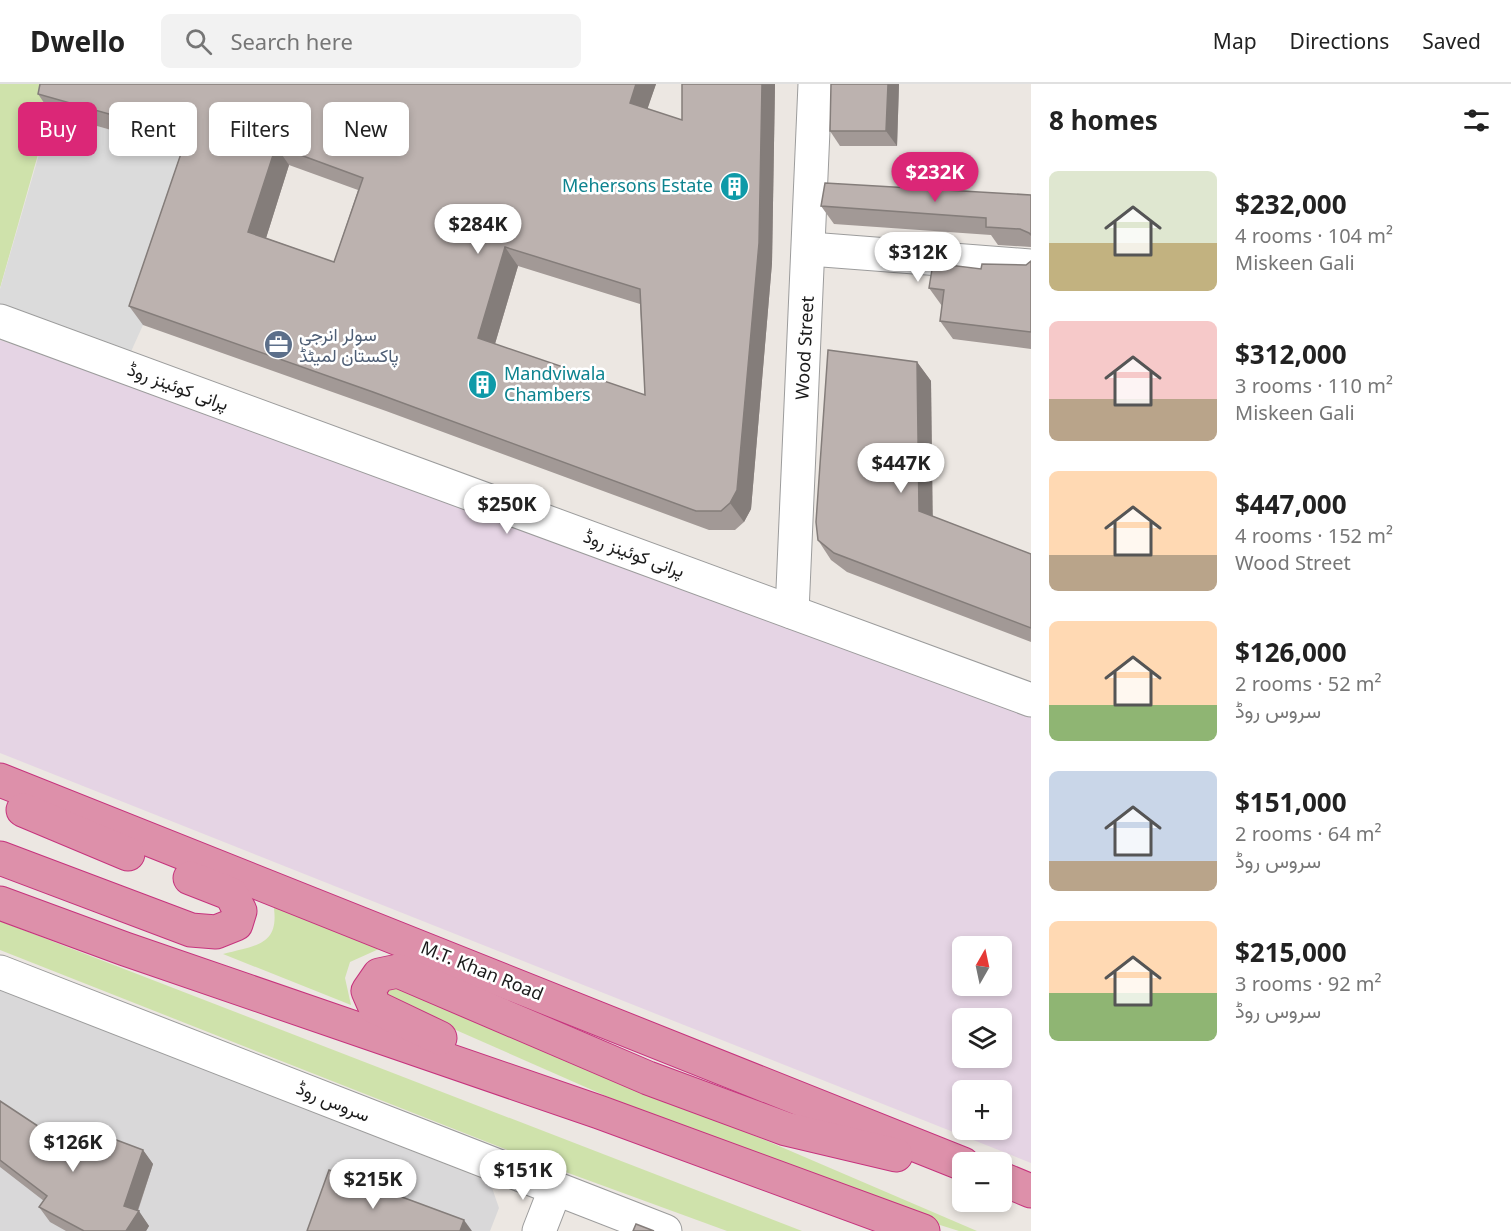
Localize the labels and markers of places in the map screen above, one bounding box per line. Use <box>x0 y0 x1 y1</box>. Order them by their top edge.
pin: $232K <box>893 152 977 203</box>
building icon: Mehersons Estate <box>718 170 750 202</box>
place label: Mehersons Estate <box>562 173 713 197</box>
pin: $284K <box>436 204 520 255</box>
pin: $312K <box>876 232 960 283</box>
place label: سولر انرجی پاکستان لمیٹڈ <box>299 322 399 368</box>
office icon: سولر انرجی پاکستان لمیٹڈ <box>262 329 294 361</box>
place label: Mandviwala Chambers <box>504 361 605 406</box>
building icon: Mandviwala Chambers <box>467 368 499 400</box>
pin: $447K <box>859 443 943 494</box>
pin: $250K <box>465 484 549 535</box>
pin: $126K <box>31 1122 115 1173</box>
pin: $151K <box>481 1150 565 1201</box>
pin: $215K <box>331 1159 415 1210</box>

